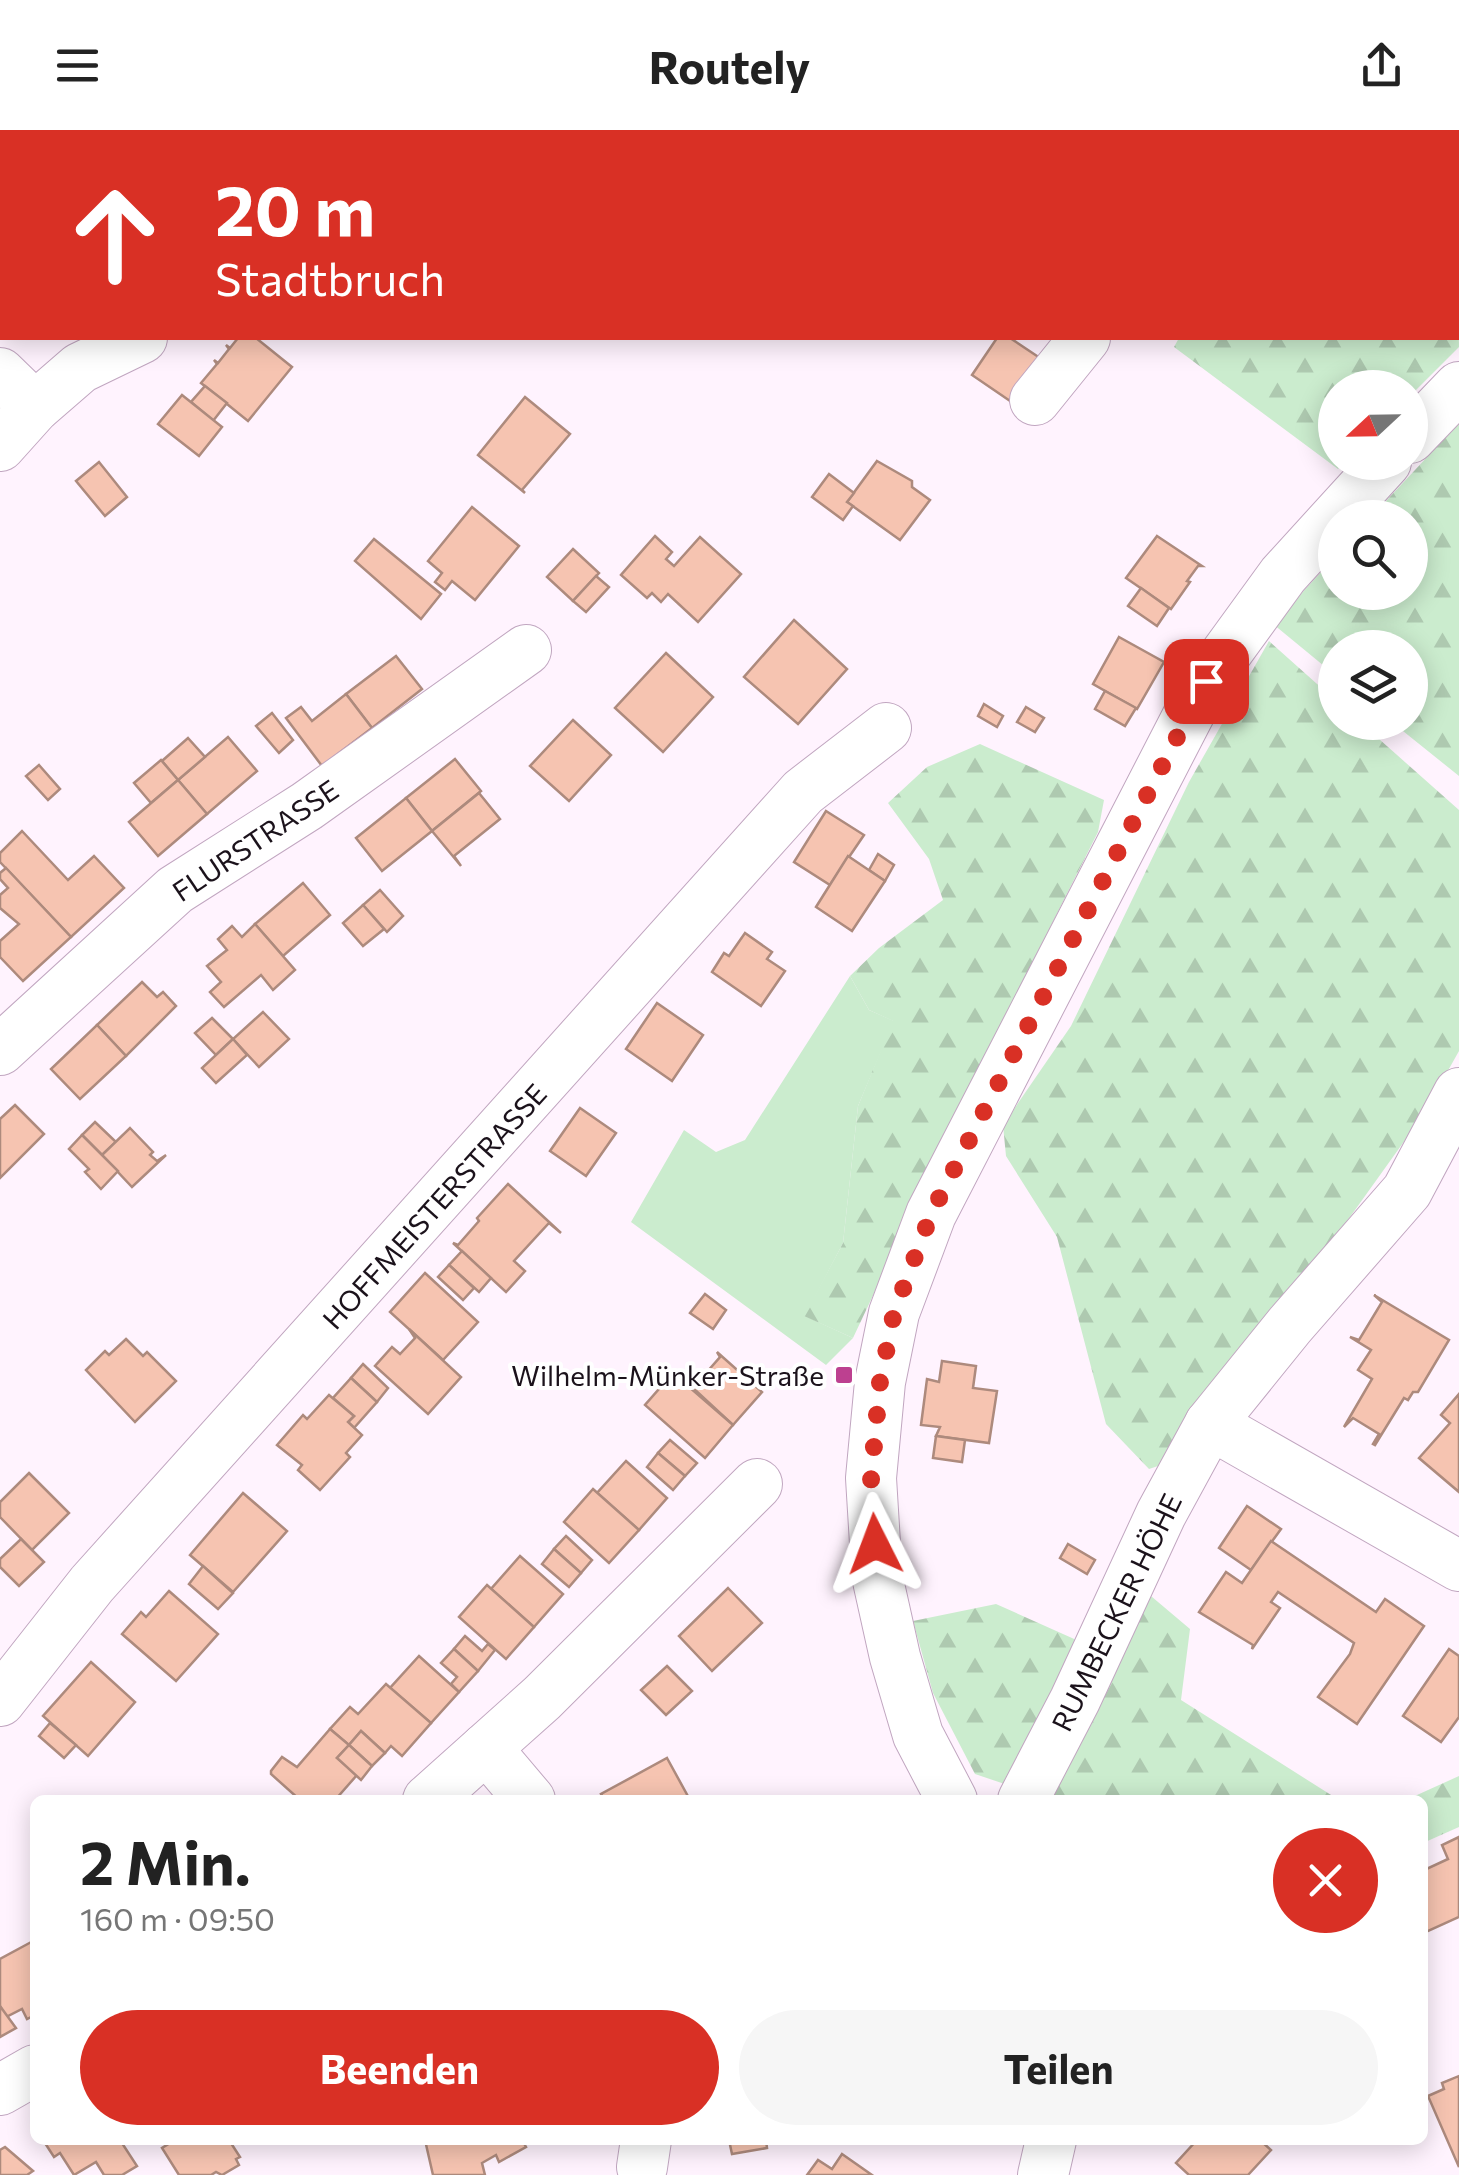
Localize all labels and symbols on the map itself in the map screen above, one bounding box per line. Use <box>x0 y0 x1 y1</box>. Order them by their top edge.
north arrow <box>1318 370 1428 480</box>
pin <box>1164 639 1249 724</box>
street label: FLURSTRASSE <box>166 772 344 908</box>
street label: HOFFMEISTERSTRASSE <box>315 1076 553 1336</box>
place label: Wilhelm-Münker-Straße <box>511 1358 824 1392</box>
marker: Wilhelm-Münker-Straße <box>833 1364 855 1386</box>
street label: RUMBECKER HÖHE <box>1044 1488 1188 1736</box>
position arrow <box>823 1492 927 1596</box>

